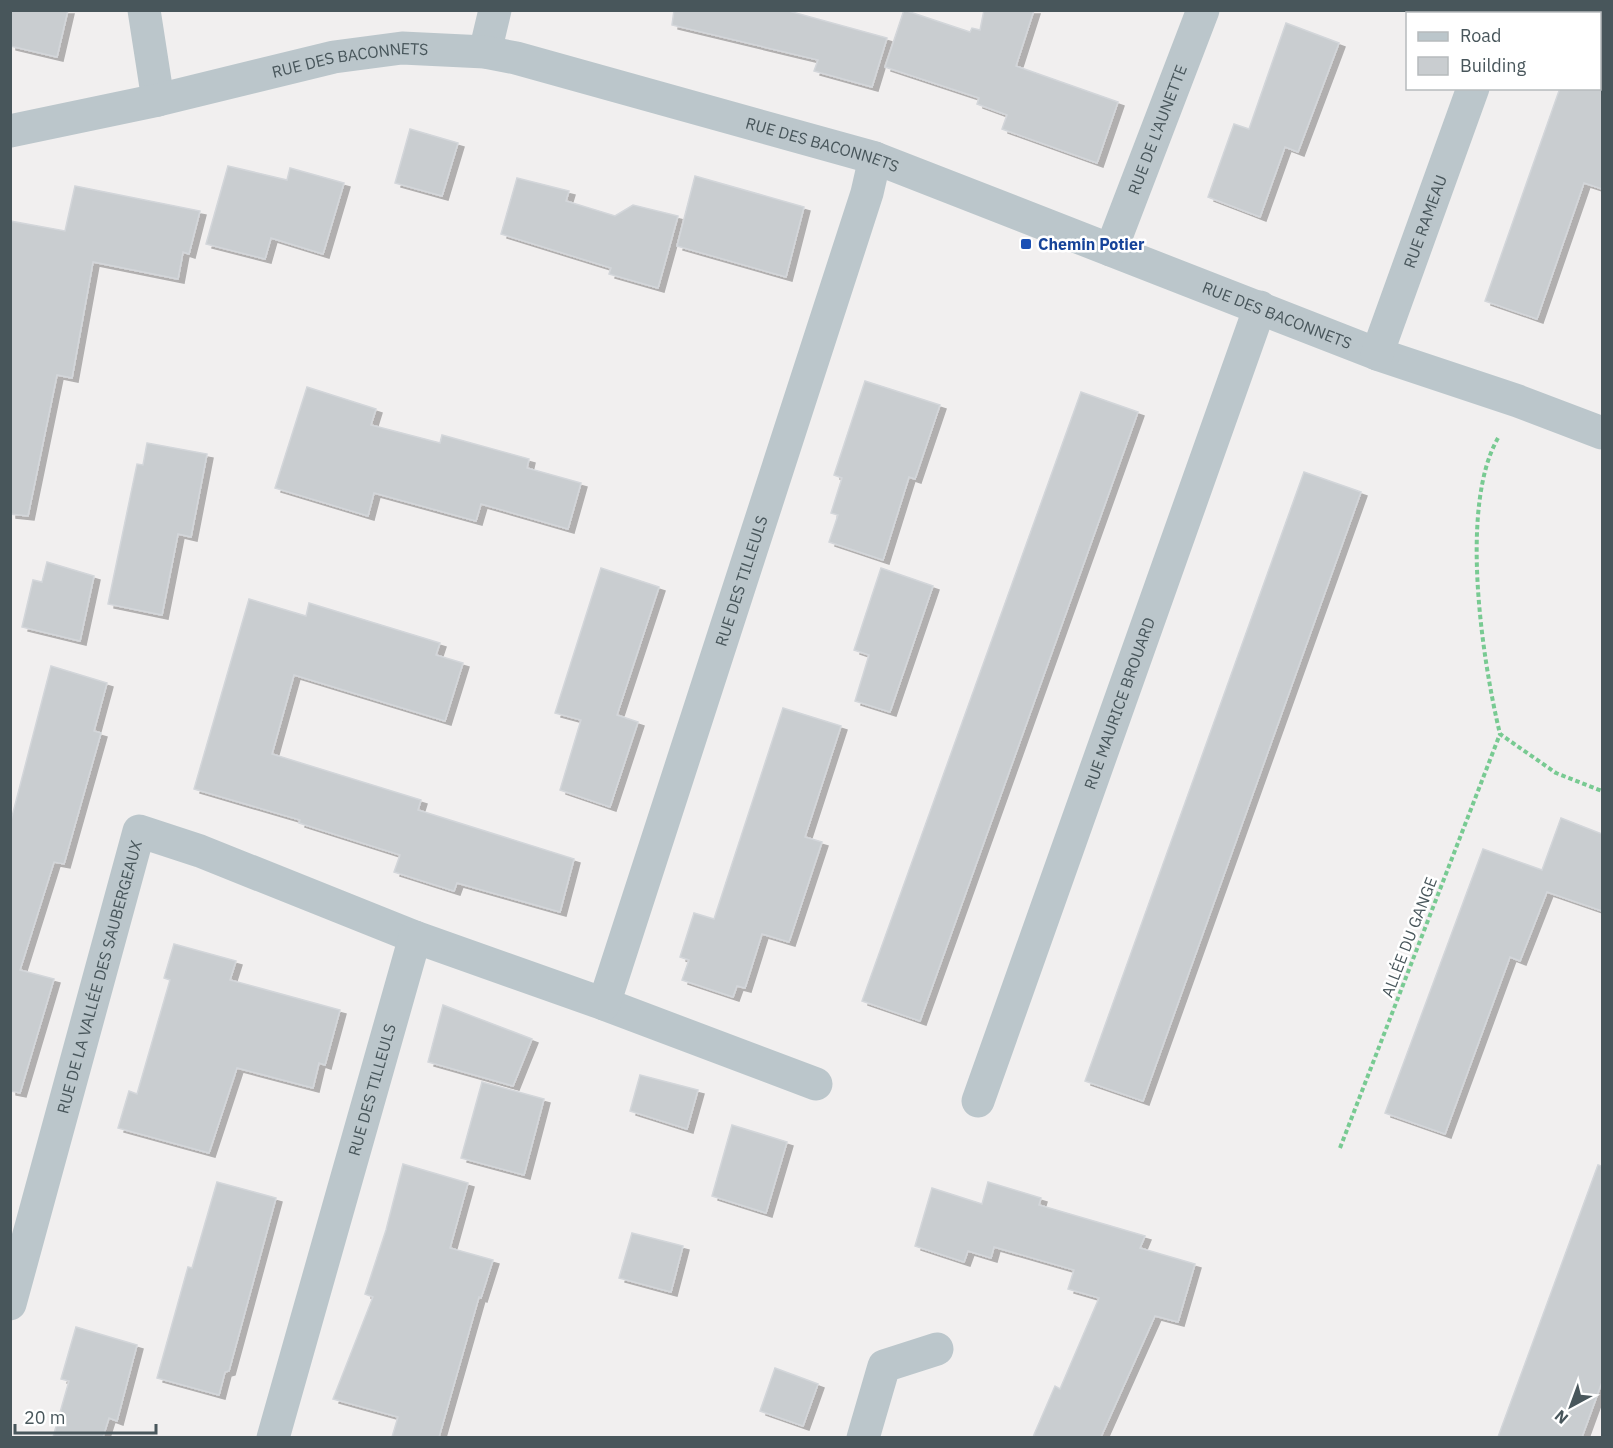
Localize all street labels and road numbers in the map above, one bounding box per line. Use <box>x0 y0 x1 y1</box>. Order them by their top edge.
street label: RUE DES BACONNETS <box>270 38 429 82</box>
street label: RUE DE L'AUNETTE <box>1123 62 1191 197</box>
street label: RUE DES BACONNETS <box>743 112 902 176</box>
street label: RUE RAMEAU <box>1399 172 1451 271</box>
street label: RUE DES BACONNETS <box>1200 277 1355 353</box>
street label: RUE DES TILLEULS <box>711 513 772 649</box>
street label: RUE MAURICE BROUARD <box>1079 615 1159 792</box>
street label: RUE DE LA VALLÉE DES SAUBERGEAUX <box>52 838 146 1116</box>
street label: ALLÉE DU GANGE <box>1376 874 1441 1000</box>
street label: RUE DES TILLEULS <box>344 1021 400 1158</box>

